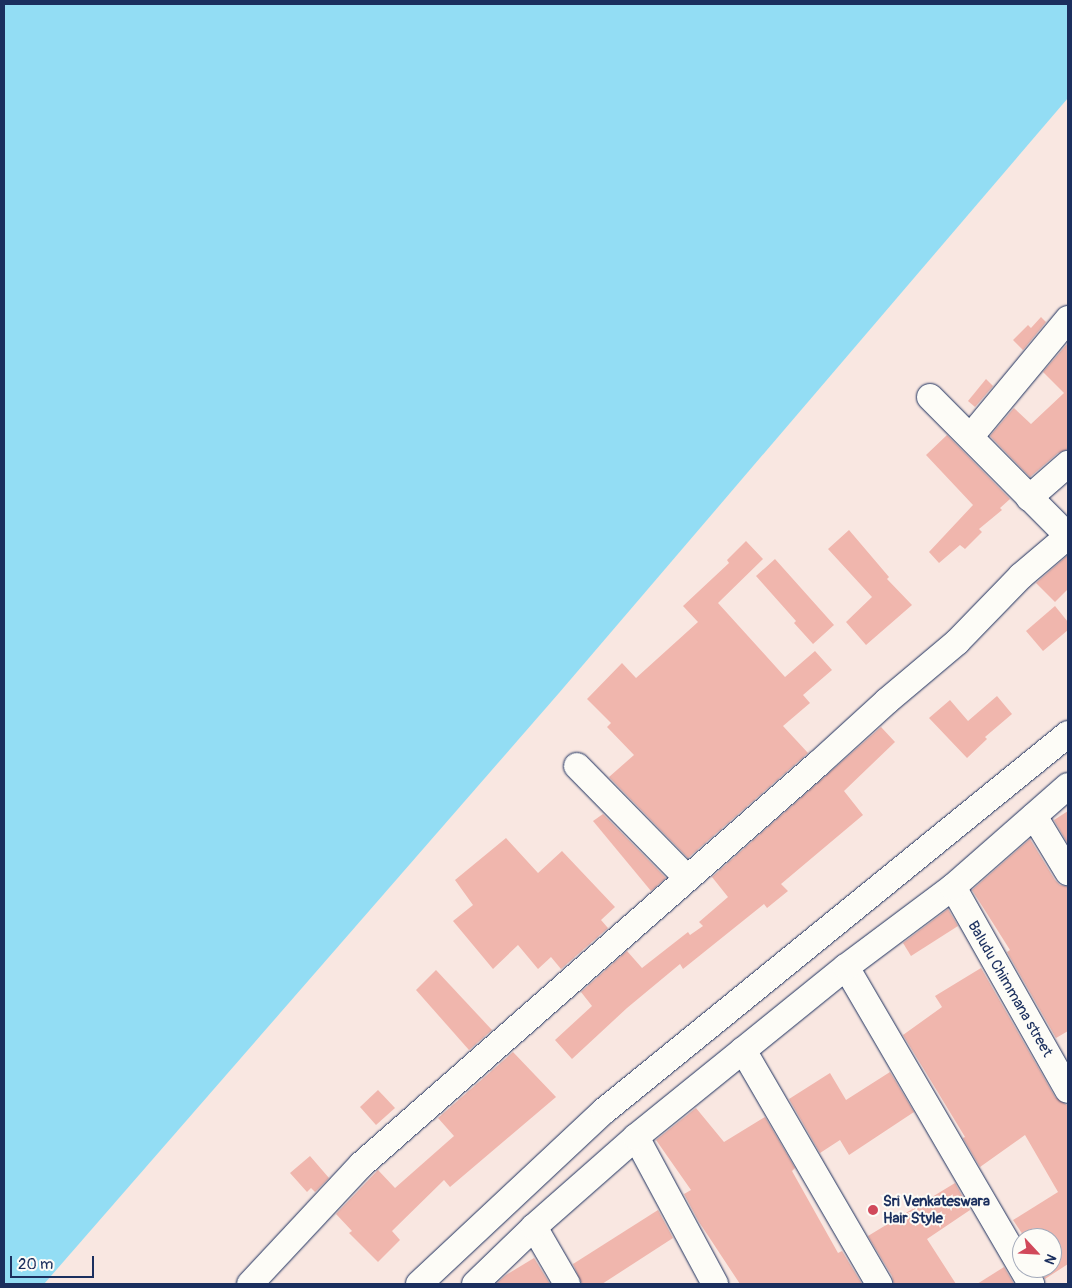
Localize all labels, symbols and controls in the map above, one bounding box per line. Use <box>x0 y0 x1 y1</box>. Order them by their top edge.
street label: Baludu Chimmana street <box>964 918 1056 1060</box>
place label: Sri Venkateswara Hair Style <box>883 1192 990 1227</box>
marker: Sri Venkateswara Hair Style <box>867 1204 879 1216</box>
north arrow <box>1012 1228 1062 1278</box>
scale bar <box>12 1246 96 1278</box>
text: N <box>1040 1251 1060 1267</box>
text: 20 m <box>18 1255 53 1274</box>

